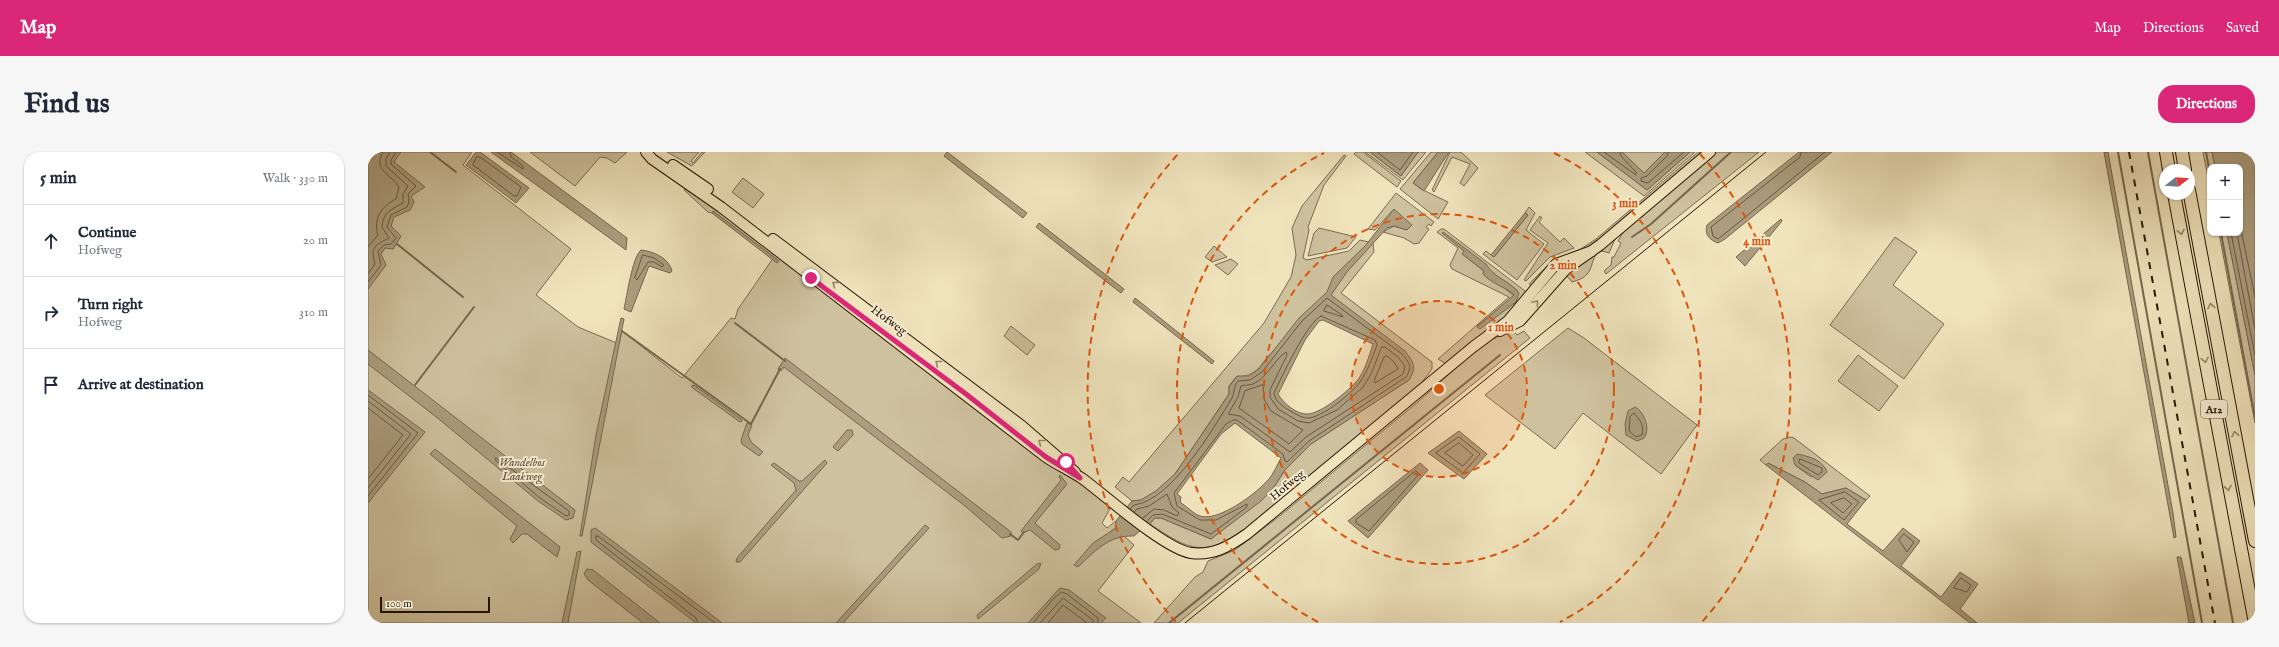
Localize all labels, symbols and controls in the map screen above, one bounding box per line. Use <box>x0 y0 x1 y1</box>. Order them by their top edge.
text: Map <box>20 16 56 40</box>
text: Map <box>2094 19 2121 37</box>
text: Directions <box>2143 19 2204 37</box>
text: Saved <box>2226 19 2259 37</box>
button: Directions <box>2158 85 2255 123</box>
text: Find us <box>24 87 110 122</box>
north arrow <box>2159 164 2195 200</box>
map controls <box>2207 164 2243 236</box>
button: + <box>2207 164 2243 200</box>
text: 5 min <box>40 168 77 189</box>
text: Walk · 330 m <box>263 170 328 187</box>
text: 3 min <box>1612 196 1639 211</box>
button: − <box>2207 200 2243 236</box>
text: Continue <box>78 223 136 242</box>
one-way arrow <box>2176 229 2185 235</box>
icon: ahead <box>40 230 62 252</box>
text: 20 m <box>303 232 328 249</box>
text: 4 min <box>1743 234 1771 249</box>
text: Hofweg <box>78 242 122 259</box>
text: 2 min <box>1549 258 1577 273</box>
route end <box>802 269 820 287</box>
one-way arrow <box>832 281 839 289</box>
text: Turn right <box>78 295 143 314</box>
one-way arrow <box>1531 300 1538 307</box>
icon: right <box>40 302 62 324</box>
street label: Hofweg <box>868 302 910 339</box>
one-way arrow <box>2207 303 2215 309</box>
text: 310 m <box>299 304 328 321</box>
text: Hofweg <box>78 314 122 331</box>
text: 1 min <box>1488 320 1515 335</box>
one-way arrow <box>2200 357 2208 363</box>
one-way arrow <box>935 361 943 368</box>
icon: arrive <box>40 374 62 396</box>
text: Arrive at destination <box>78 375 204 394</box>
centre of rings <box>1432 382 1446 396</box>
road number: A12 <box>2201 400 2227 418</box>
one-way arrow <box>2231 430 2239 437</box>
one-way arrow <box>1039 439 1046 446</box>
route start <box>1057 453 1075 471</box>
park label: Wandelbos Laakweg <box>499 455 546 485</box>
street label: Hofweg <box>1267 466 1308 504</box>
one-way arrow <box>2224 485 2232 491</box>
scale bar <box>380 595 490 614</box>
text: 100 m <box>386 597 412 611</box>

